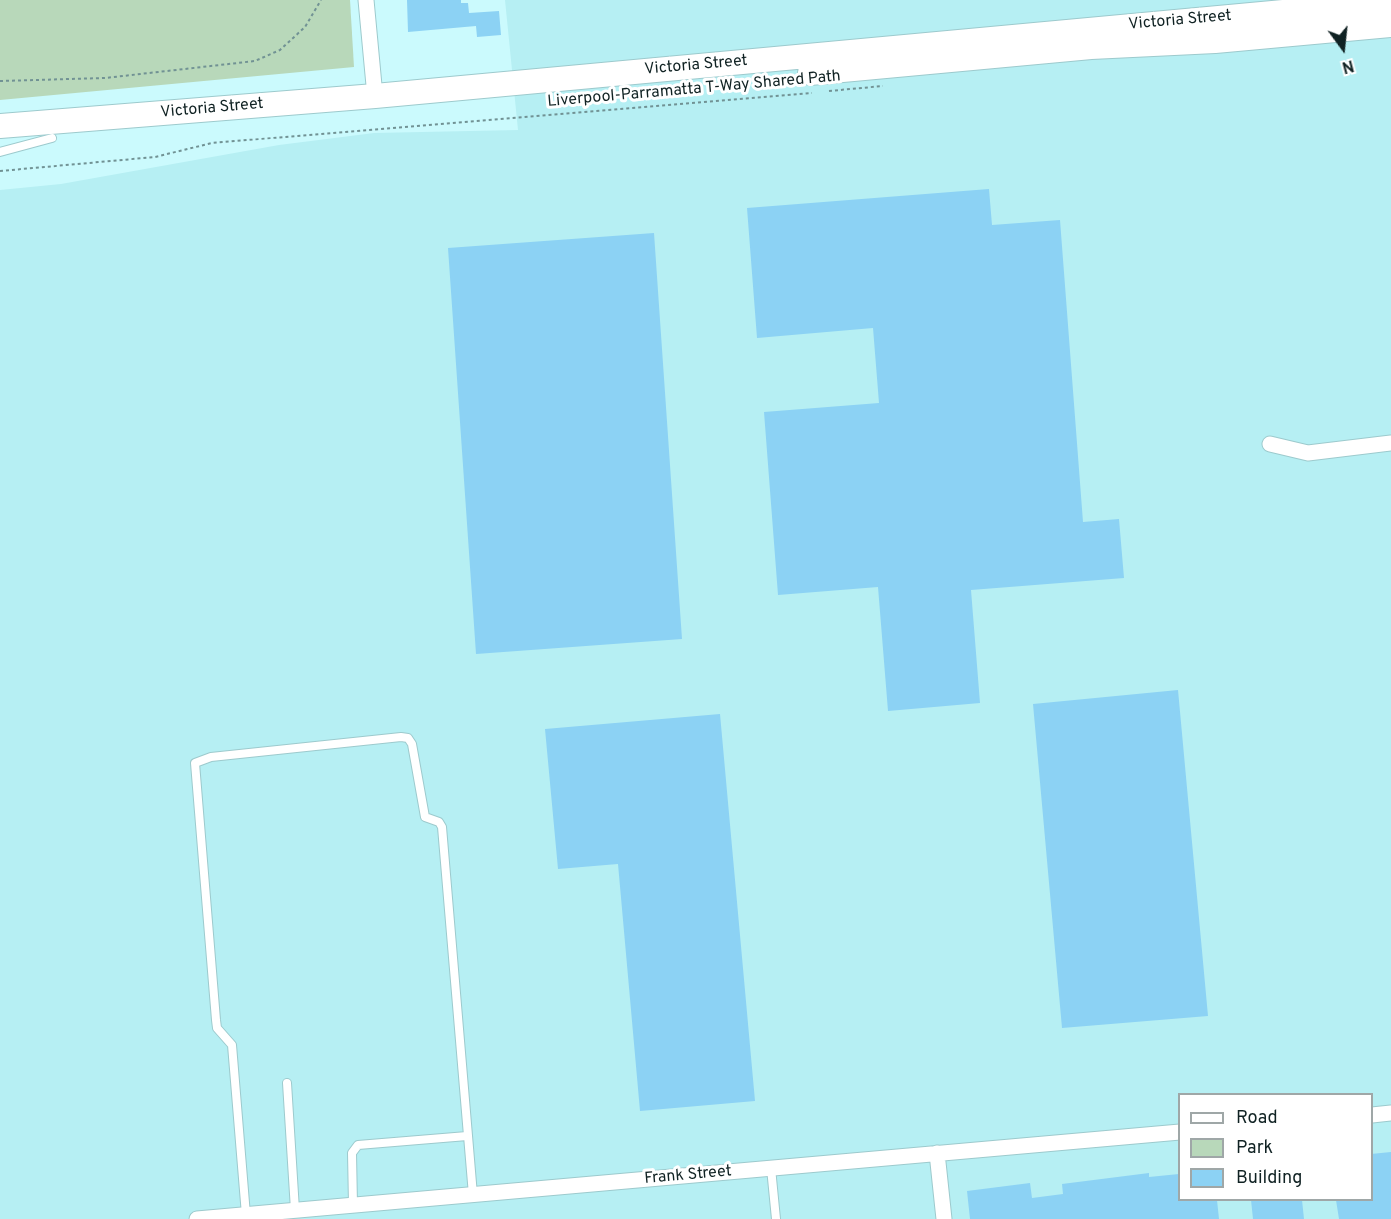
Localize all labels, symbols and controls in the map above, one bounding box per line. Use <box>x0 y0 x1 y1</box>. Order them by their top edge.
street label: Victoria Street <box>1128 7 1232 35</box>
north arrow <box>1313 18 1373 78</box>
street label: Victoria Street <box>644 52 748 80</box>
text: N <box>1340 54 1356 77</box>
street label: Liverpool-Parramatta T-Way Shared Path <box>547 68 841 112</box>
street label: Victoria Street <box>160 95 264 123</box>
legend <box>1178 1093 1373 1201</box>
text: Road <box>1236 1107 1278 1130</box>
text: Park <box>1236 1137 1273 1160</box>
street label: Frank Street <box>644 1163 732 1189</box>
text: Building <box>1236 1167 1302 1190</box>

